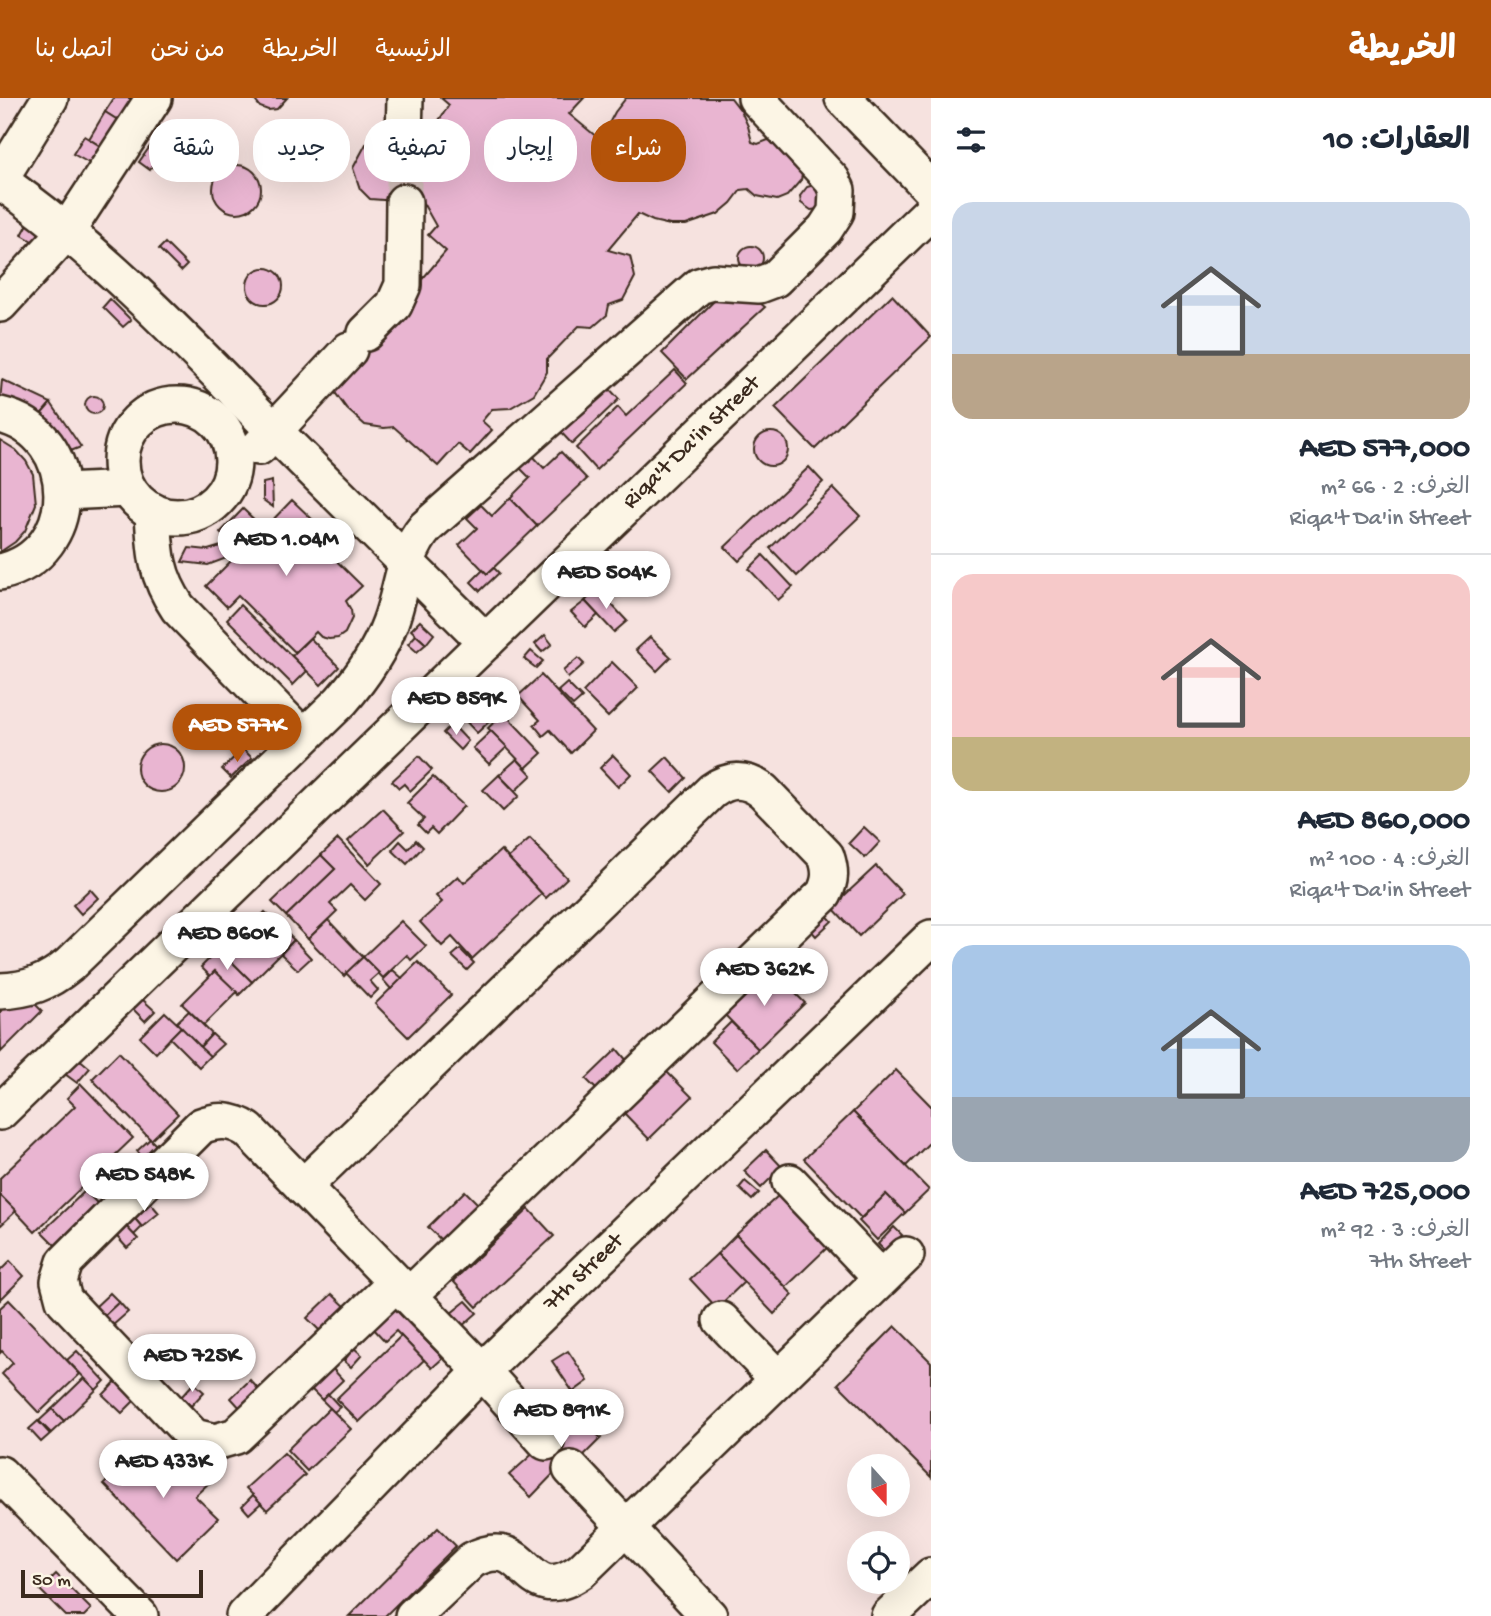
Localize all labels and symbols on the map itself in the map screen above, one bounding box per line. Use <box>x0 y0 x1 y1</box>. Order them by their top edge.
street label: Riqa't Da'in Street <box>618 369 767 515</box>
pin: AED 1.04M <box>206 518 366 578</box>
pin: AED 504K <box>534 552 678 611</box>
pin: AED 859K <box>384 678 528 737</box>
pin: AED 577K <box>165 704 309 764</box>
pin: AED 860K <box>155 912 299 972</box>
pin: AED 362K <box>692 948 836 1008</box>
pin: AED 548K <box>72 1154 216 1213</box>
street label: 7th Street <box>538 1227 631 1318</box>
pin: AED 725K <box>120 1334 264 1394</box>
pin: AED 891K <box>489 1390 633 1449</box>
pin: AED 433K <box>91 1440 235 1500</box>
north arrow <box>847 1454 910 1517</box>
scale bar <box>21 1567 203 1599</box>

